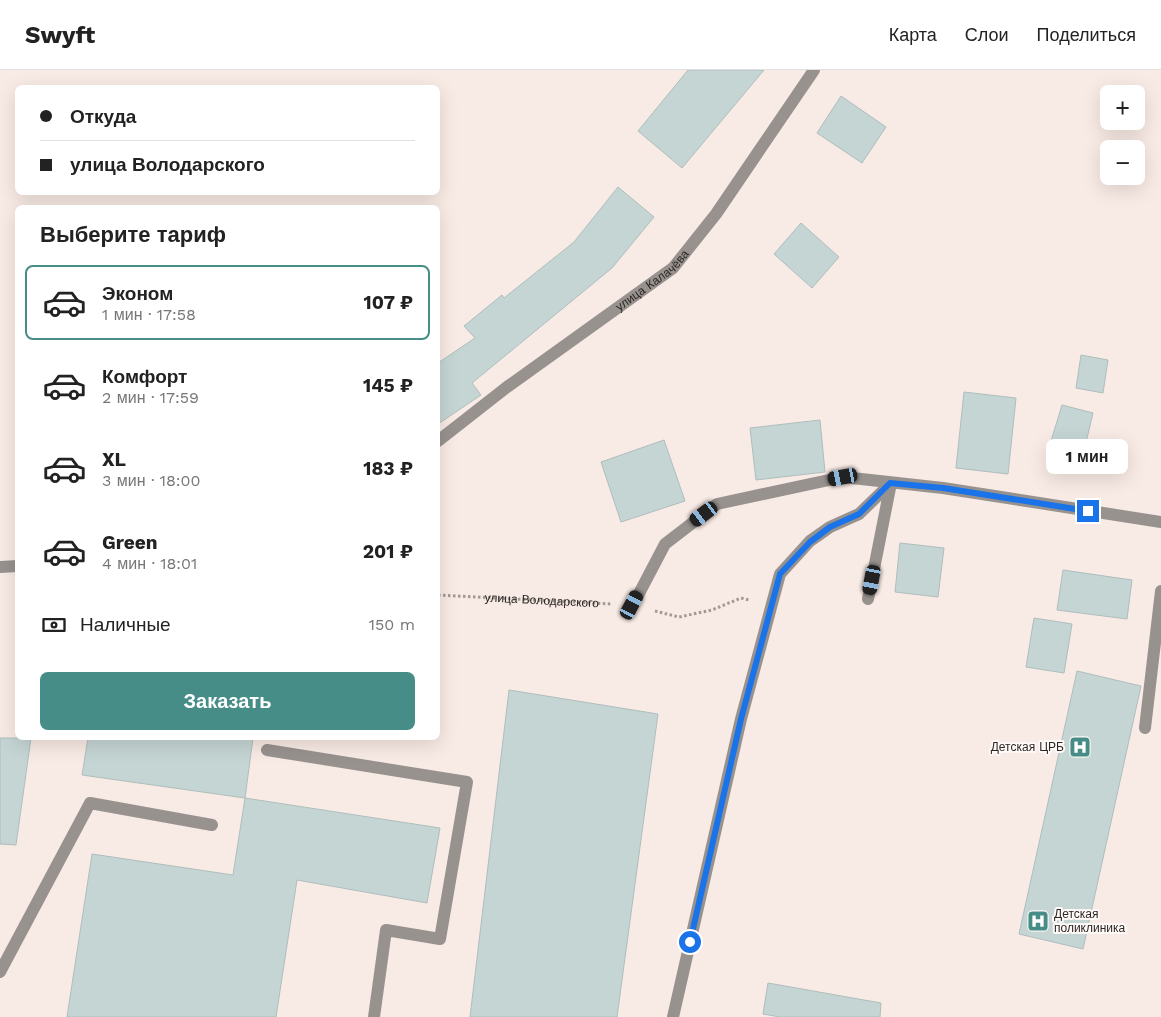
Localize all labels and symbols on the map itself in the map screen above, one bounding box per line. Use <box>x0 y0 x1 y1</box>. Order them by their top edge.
street label: улица Калачёва <box>613 247 692 314</box>
callout: 1 мин <box>1047 438 1129 474</box>
car <box>826 467 859 487</box>
car <box>687 499 720 529</box>
route end <box>1077 500 1099 522</box>
car <box>861 564 882 596</box>
car <box>618 588 645 622</box>
street label: улица Володарского <box>484 590 600 610</box>
hospital icon: Детская ЦРБ <box>1068 735 1092 759</box>
place label: Детская ЦРБ <box>991 740 1064 754</box>
place label: Детская поликлиника <box>1054 907 1126 935</box>
hospital icon: Детская поликлиника <box>1026 909 1050 933</box>
route start <box>679 931 701 953</box>

